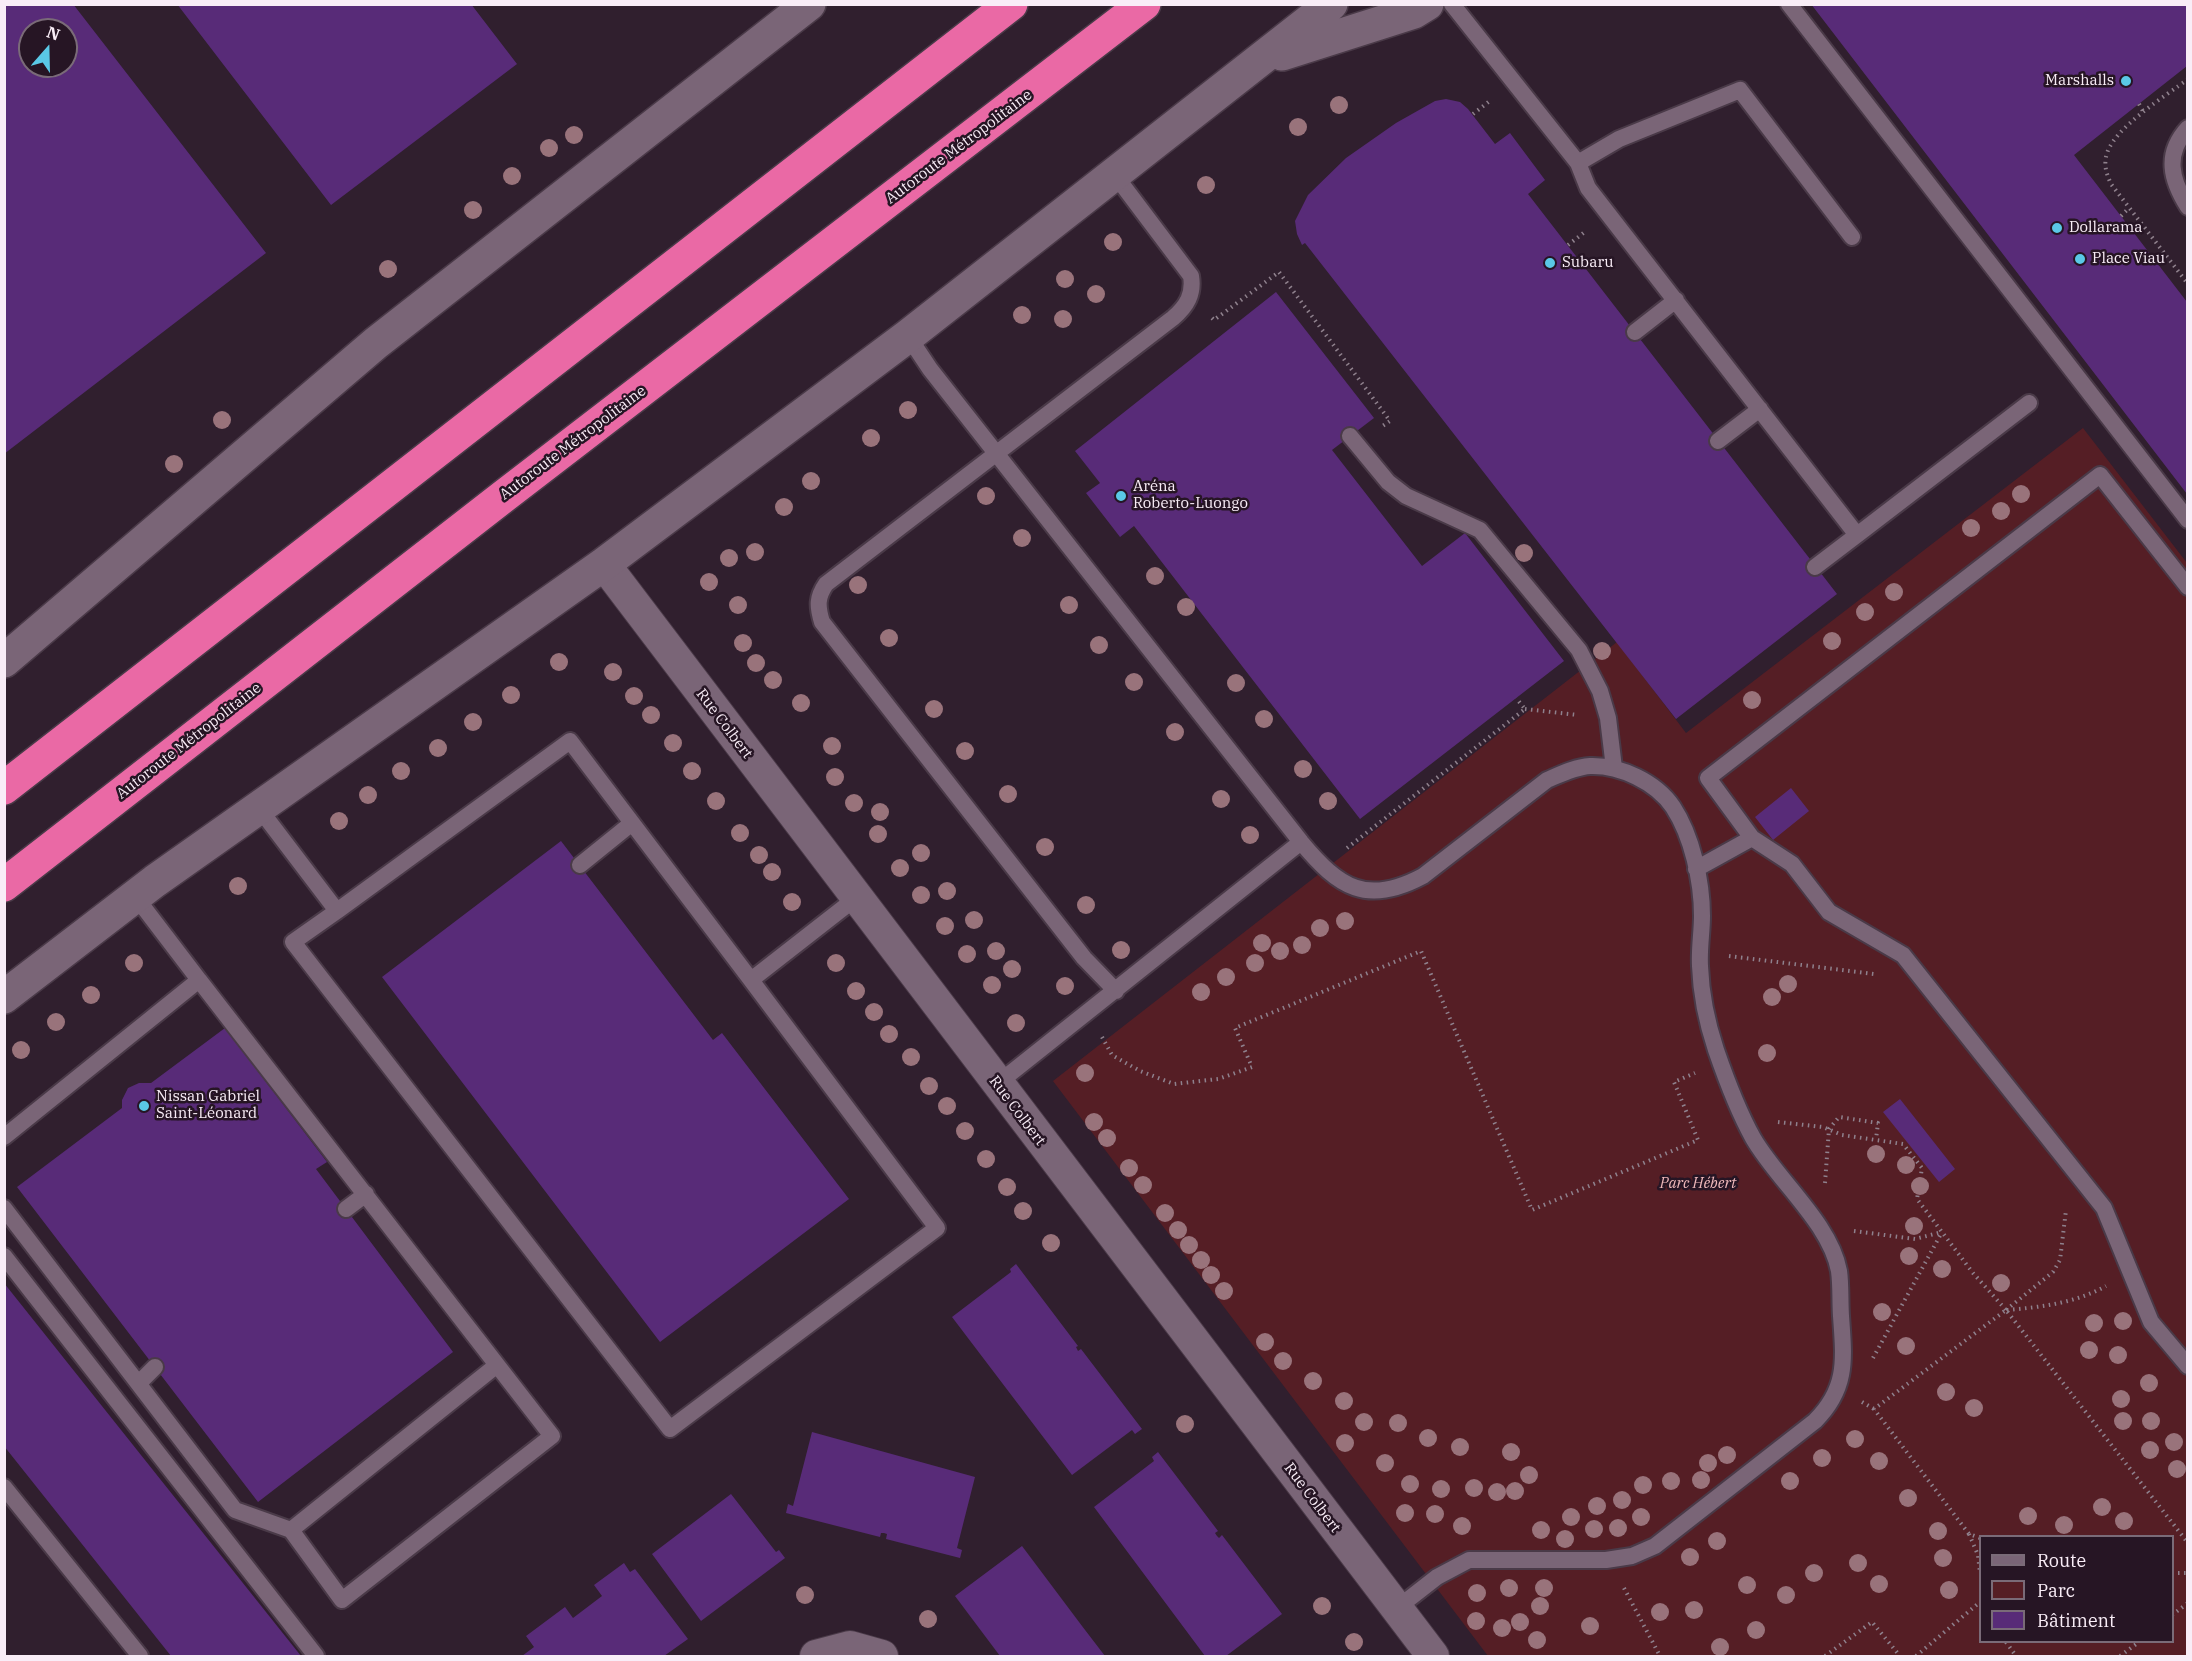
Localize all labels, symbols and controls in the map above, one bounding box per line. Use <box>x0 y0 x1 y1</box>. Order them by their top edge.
north arrow <box>18 18 78 78</box>
text: N <box>44 21 63 45</box>
place label: Marshalls <box>2045 72 2114 90</box>
marker: Marshalls <box>2119 74 2133 88</box>
street label: Autoroute Métropolitaine <box>882 86 1036 208</box>
place label: Dollarama <box>2069 219 2143 237</box>
marker: Dollarama <box>2050 221 2064 235</box>
place label: Place Viau <box>2092 250 2165 268</box>
marker: Place Viau <box>2073 252 2087 266</box>
place label: Subaru <box>1562 254 1614 272</box>
marker: Subaru <box>1543 256 1557 270</box>
street label: Autoroute Métropolitaine <box>496 382 650 504</box>
place label: Aréna Roberto-Luongo <box>1133 478 1248 513</box>
marker: Aréna Roberto-Luongo <box>1114 489 1128 503</box>
street label: Autoroute Métropolitaine <box>113 679 265 803</box>
street label: Rue Colbert <box>692 686 756 762</box>
street label: Rue Colbert <box>985 1073 1049 1149</box>
place label: Nissan Gabriel Saint-Léonard <box>156 1088 260 1123</box>
marker: Nissan Gabriel Saint-Léonard <box>137 1099 151 1113</box>
park label: Parc Hébert <box>1660 1175 1736 1193</box>
street label: Rue Colbert <box>1280 1460 1344 1536</box>
legend <box>1979 1535 2174 1643</box>
text: Route <box>2037 1549 2086 1572</box>
text: Parc <box>2037 1579 2075 1602</box>
text: Bâtiment <box>2037 1609 2115 1632</box>

